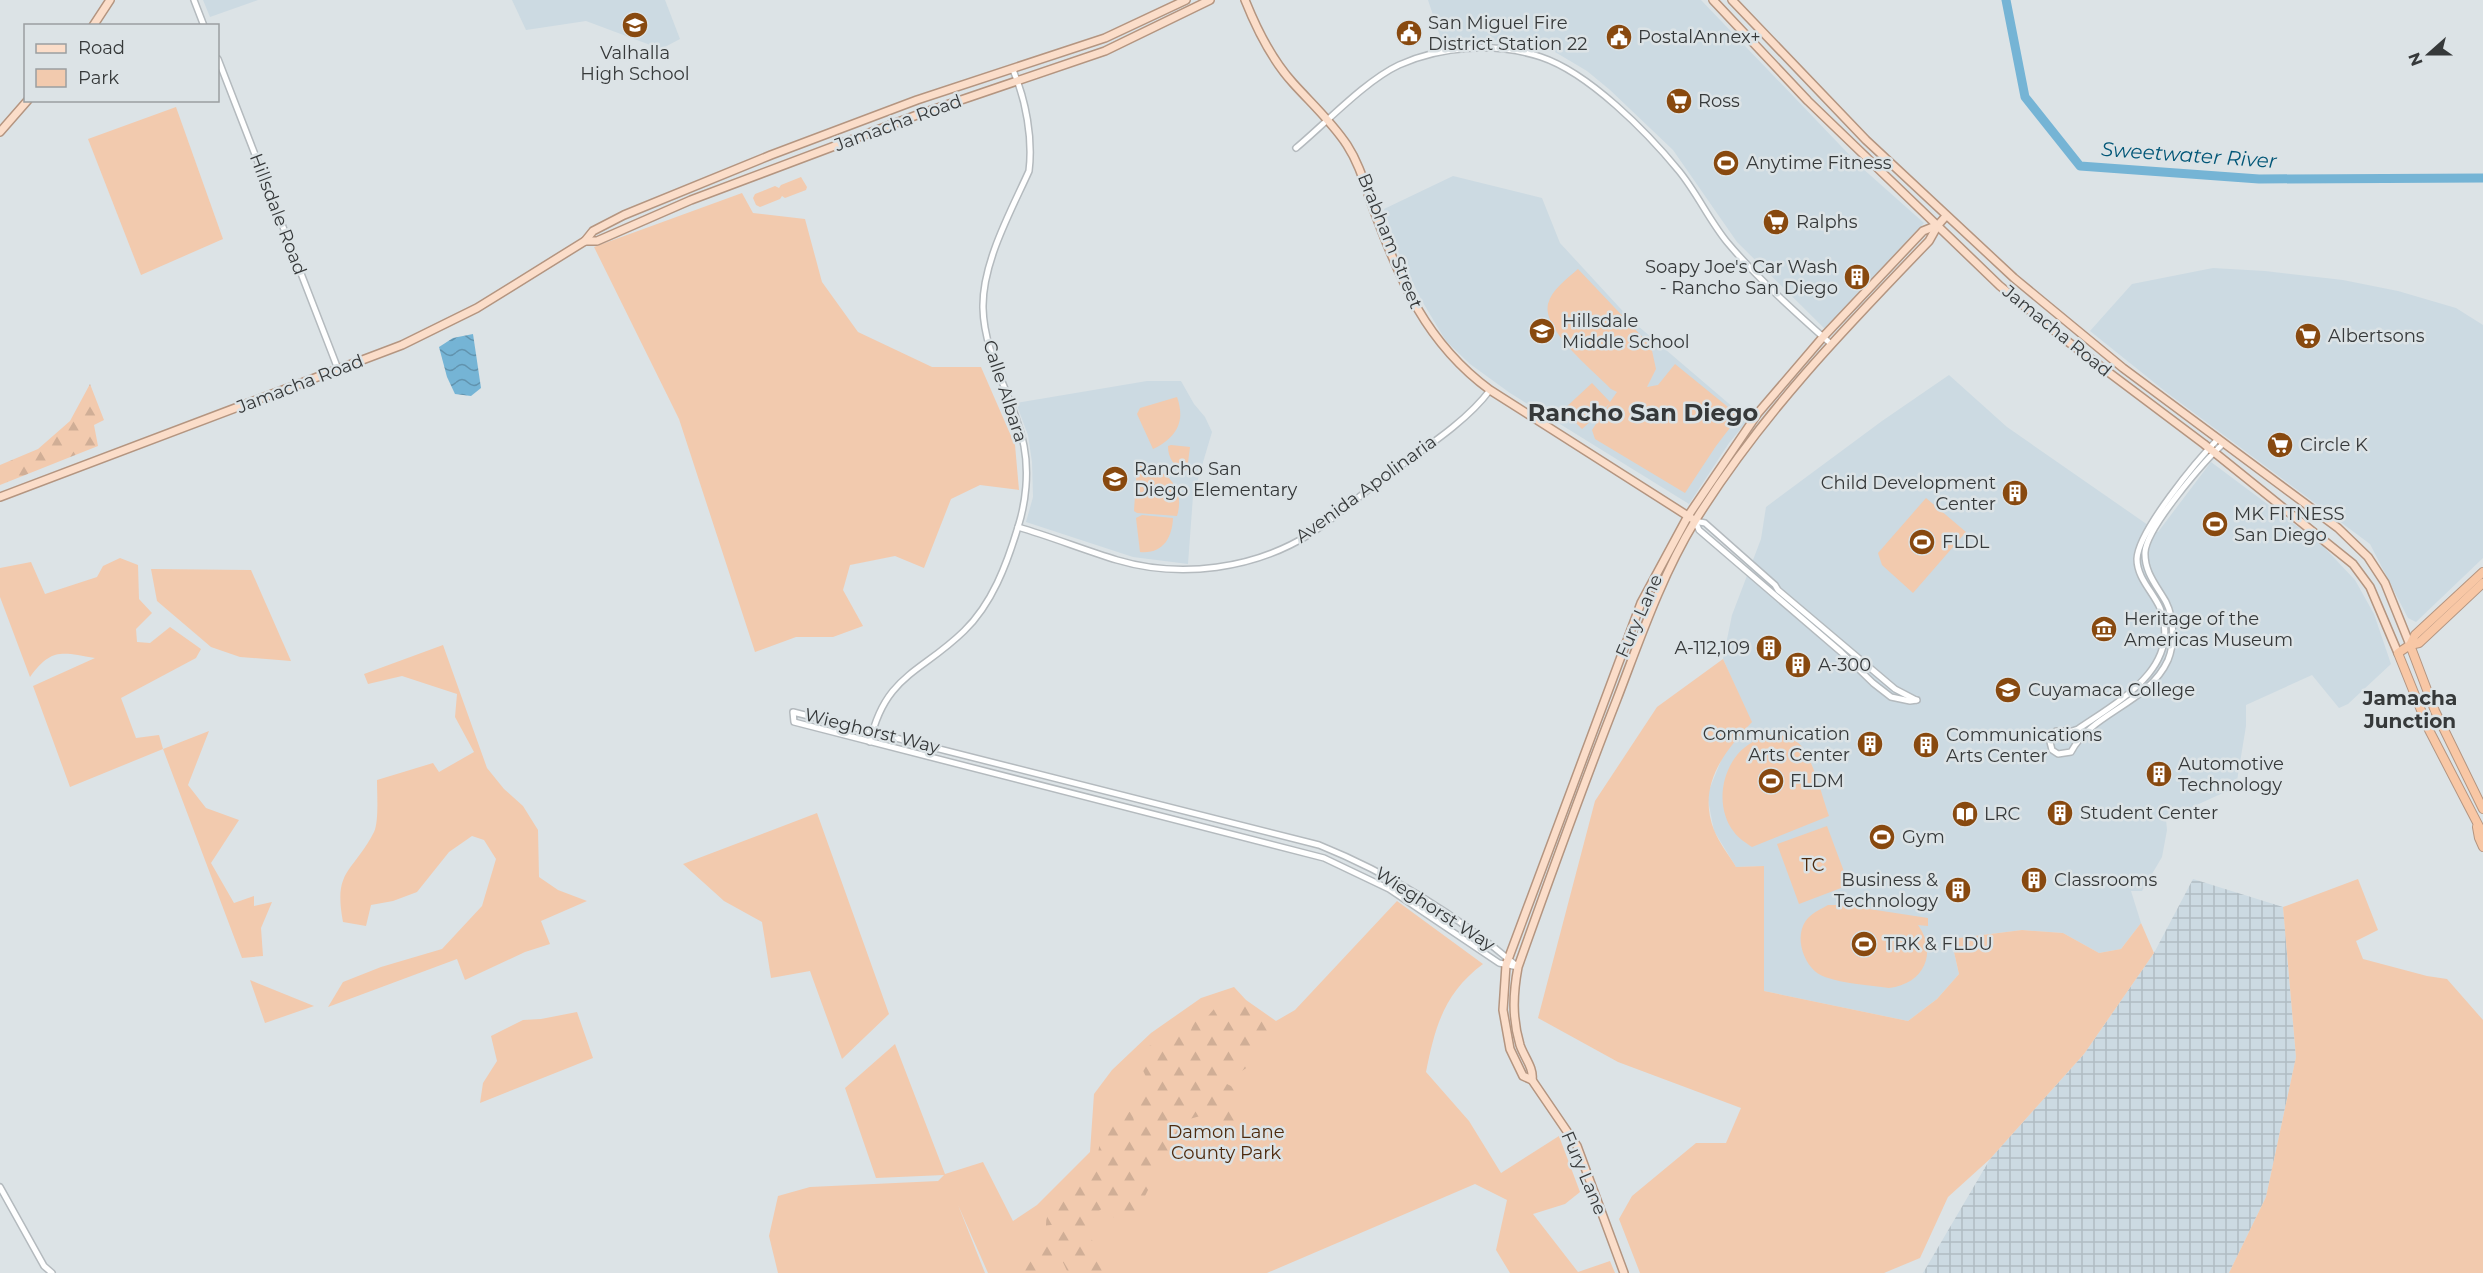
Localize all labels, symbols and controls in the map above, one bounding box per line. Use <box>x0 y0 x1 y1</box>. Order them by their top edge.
school or university icon: Valhalla High School <box>620 10 650 40</box>
place label: San Miguel Fire District Station 22 <box>1428 12 1587 55</box>
public building icon: San Miguel Fire District Station 22 <box>1394 18 1424 48</box>
public building icon: PostalAnnex+ <box>1604 22 1634 52</box>
legend <box>24 24 219 102</box>
north arrow <box>2399 24 2459 84</box>
place label: PostalAnnex+ <box>1638 26 1761 48</box>
text: Road <box>78 37 125 59</box>
place label: Valhalla High School <box>580 42 690 85</box>
text: N <box>2404 50 2427 69</box>
text: Park <box>78 67 119 89</box>
supermarket icon: Ross <box>1664 86 1694 116</box>
street label: Jamacha Road <box>830 90 965 157</box>
place label: Ross <box>1698 90 1740 112</box>
water label: Sweetwater River <box>2100 137 2279 173</box>
sports icon: Anytime Fitness <box>1711 148 1741 178</box>
street label: Hillsdale Road <box>245 150 311 278</box>
place label: Anytime Fitness <box>1746 152 1892 174</box>
street label: Brabham Street <box>1353 170 1427 312</box>
supermarket icon: Ralphs <box>1761 207 1791 237</box>
place label: Ralphs <box>1796 211 1858 233</box>
place label: Soapy Joe's Car Wash - Rancho San Diego <box>1645 256 1838 299</box>
building icon: Soapy Joe's Car Wash - Rancho San Diego <box>1842 262 1872 292</box>
street label: Jamacha Road <box>1997 280 2116 382</box>
place label: Hillsdale Middle School <box>1562 310 1690 353</box>
school or university icon: Hillsdale Middle School <box>1527 316 1557 346</box>
supermarket icon: Albertsons <box>2293 321 2323 351</box>
place label: Albertsons <box>2328 325 2425 347</box>
street label: Calle Albara <box>978 337 1032 445</box>
street label: Jamacha Road <box>233 350 366 419</box>
district label: Rancho San Diego <box>1528 398 1758 427</box>
supermarket icon: Circle K <box>2265 430 2295 460</box>
street label: Avenida Apolinaria <box>1291 431 1441 547</box>
place label: Circle K <box>2300 434 2368 456</box>
place label: Rancho San Diego Elementary <box>1134 458 1297 501</box>
school or university icon: Rancho San Diego Elementary <box>1100 464 1130 494</box>
place label: Child Development Center <box>1821 472 1996 515</box>
building icon: Child Development Center <box>2000 478 2030 508</box>
place label: MK FITNESS San Diego <box>2234 503 2345 546</box>
sports icon: MK FITNESS San Diego <box>2200 509 2230 539</box>
sports icon: FLDL <box>1907 527 1937 557</box>
place label: FLDL <box>1942 531 1990 553</box>
street label: Fury Lane <box>1611 571 1667 661</box>
place label: Heritage of the Americas Museum <box>2124 608 2293 651</box>
museum icon: Heritage of the Americas Museum <box>2089 614 2119 644</box>
building icon: A-112,109 <box>1754 633 1784 663</box>
place label: A-112,109 <box>1674 637 1750 659</box>
building icon: A-300 <box>1783 650 1813 680</box>
place label: A-300 <box>1818 654 1871 676</box>
school or university icon: Cuyamaca College <box>1993 675 2023 705</box>
place label: Cuyamaca College <box>2028 679 2195 701</box>
district label: Jamacha Junction <box>2362 686 2457 733</box>
street label: Wieghorst Way <box>802 704 942 758</box>
place label: Communication Arts Center <box>1703 723 1850 766</box>
place label: Communications Arts Center <box>1946 724 2102 767</box>
building icon: Communication Arts Center <box>1855 729 1885 759</box>
building icon: Communications Arts Center <box>1911 730 1941 760</box>
place label: Automotive Technology <box>2178 753 2284 796</box>
building icon: Automotive Technology <box>2144 759 2174 789</box>
sports icon: FLDM <box>1756 766 1786 796</box>
place label: FLDM <box>1790 770 1844 792</box>
building icon: Student Center <box>2045 798 2075 828</box>
library icon: LRC <box>1950 799 1980 829</box>
place label: Student Center <box>2080 802 2218 824</box>
place label: LRC <box>1984 803 2021 825</box>
sports icon: Gym <box>1867 822 1897 852</box>
place label: Gym <box>1902 826 1945 848</box>
park label: TC <box>1802 854 1825 876</box>
street label: Wieghorst Way <box>1371 862 1499 956</box>
building icon: Classrooms <box>2019 865 2049 895</box>
place label: Business & Technology <box>1834 869 1938 912</box>
place label: Classrooms <box>2054 869 2157 891</box>
building icon: Business & Technology <box>1943 875 1973 905</box>
sports icon: TRK & FLDU <box>1849 929 1879 959</box>
place label: TRK & FLDU <box>1884 933 1993 955</box>
park label: Damon Lane County Park <box>1167 1121 1285 1164</box>
street label: Fury Lane <box>1556 1128 1612 1218</box>

